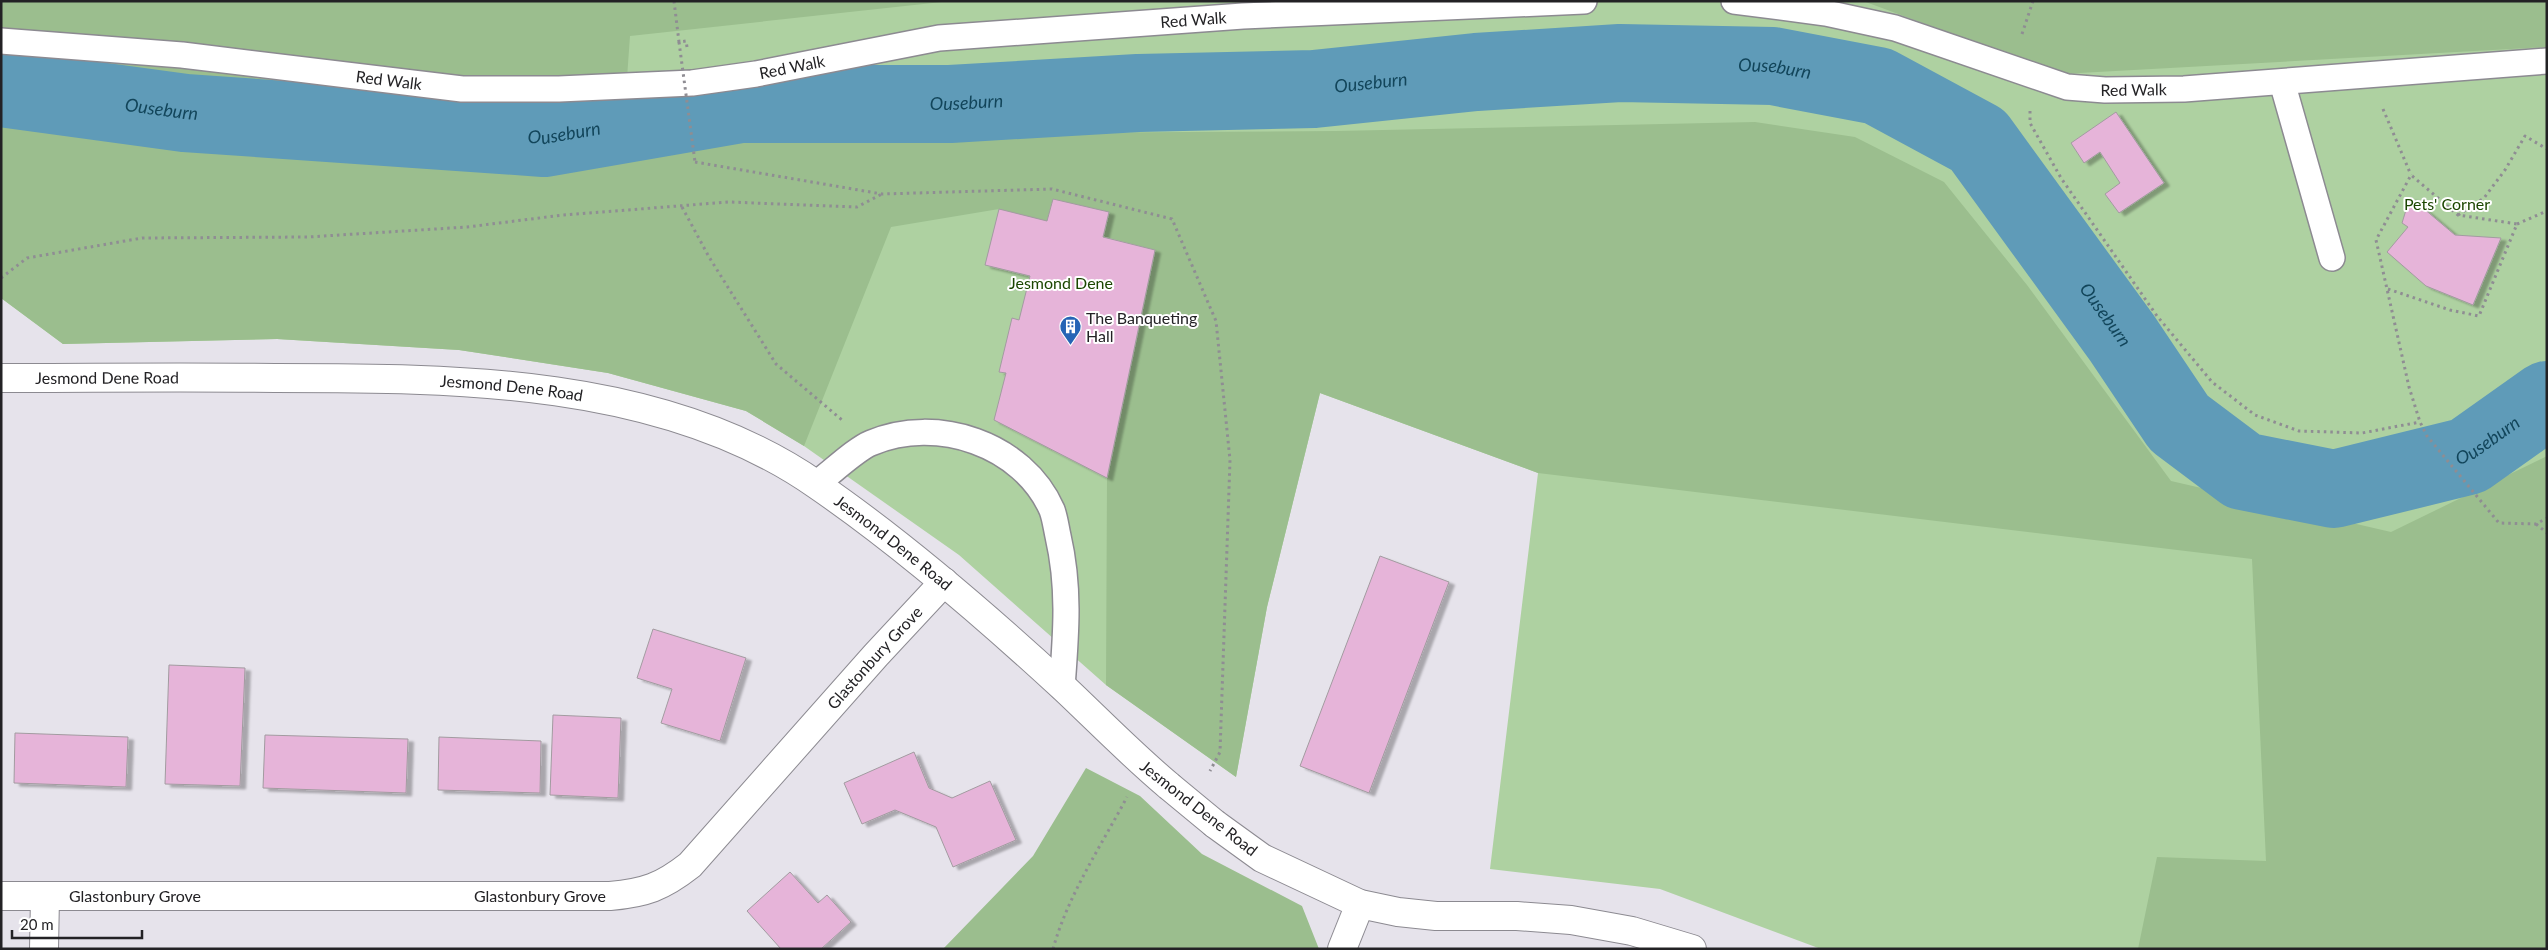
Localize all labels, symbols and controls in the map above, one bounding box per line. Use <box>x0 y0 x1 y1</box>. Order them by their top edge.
street label: Red Walk <box>1160 7 1228 31</box>
street label: Red Walk <box>757 51 827 82</box>
water label: Ouseburn <box>1738 53 1813 83</box>
street label: Red Walk <box>355 66 424 93</box>
water label: Ouseburn <box>1333 67 1408 97</box>
street label: Red Walk <box>2100 79 2168 99</box>
water label: Ouseburn <box>930 89 1004 114</box>
water label: Ouseburn <box>124 93 199 124</box>
water label: Ouseburn <box>527 116 602 148</box>
park label: Pets' Corner <box>2404 194 2490 213</box>
park label: Jesmond Dene <box>1009 273 1113 292</box>
water label: Ouseburn <box>2076 278 2137 350</box>
place label: The Banqueting Hall <box>1086 308 1197 345</box>
building icon: The Banqueting Hall <box>1058 315 1082 346</box>
street label: Jesmond Dene Road <box>35 368 179 387</box>
street label: Jesmond Dene Road <box>440 371 585 404</box>
water label: Ouseburn <box>2453 411 2524 469</box>
street label: Jesmond Dene Road <box>831 490 956 594</box>
street label: Glastonbury Grove <box>823 602 926 713</box>
street label: Jesmond Dene Road <box>1137 756 1262 859</box>
street label: Glastonbury Grove <box>69 886 201 905</box>
street label: Glastonbury Grove <box>474 886 606 905</box>
scale bar <box>12 908 142 940</box>
text: 20 m <box>20 915 54 933</box>

